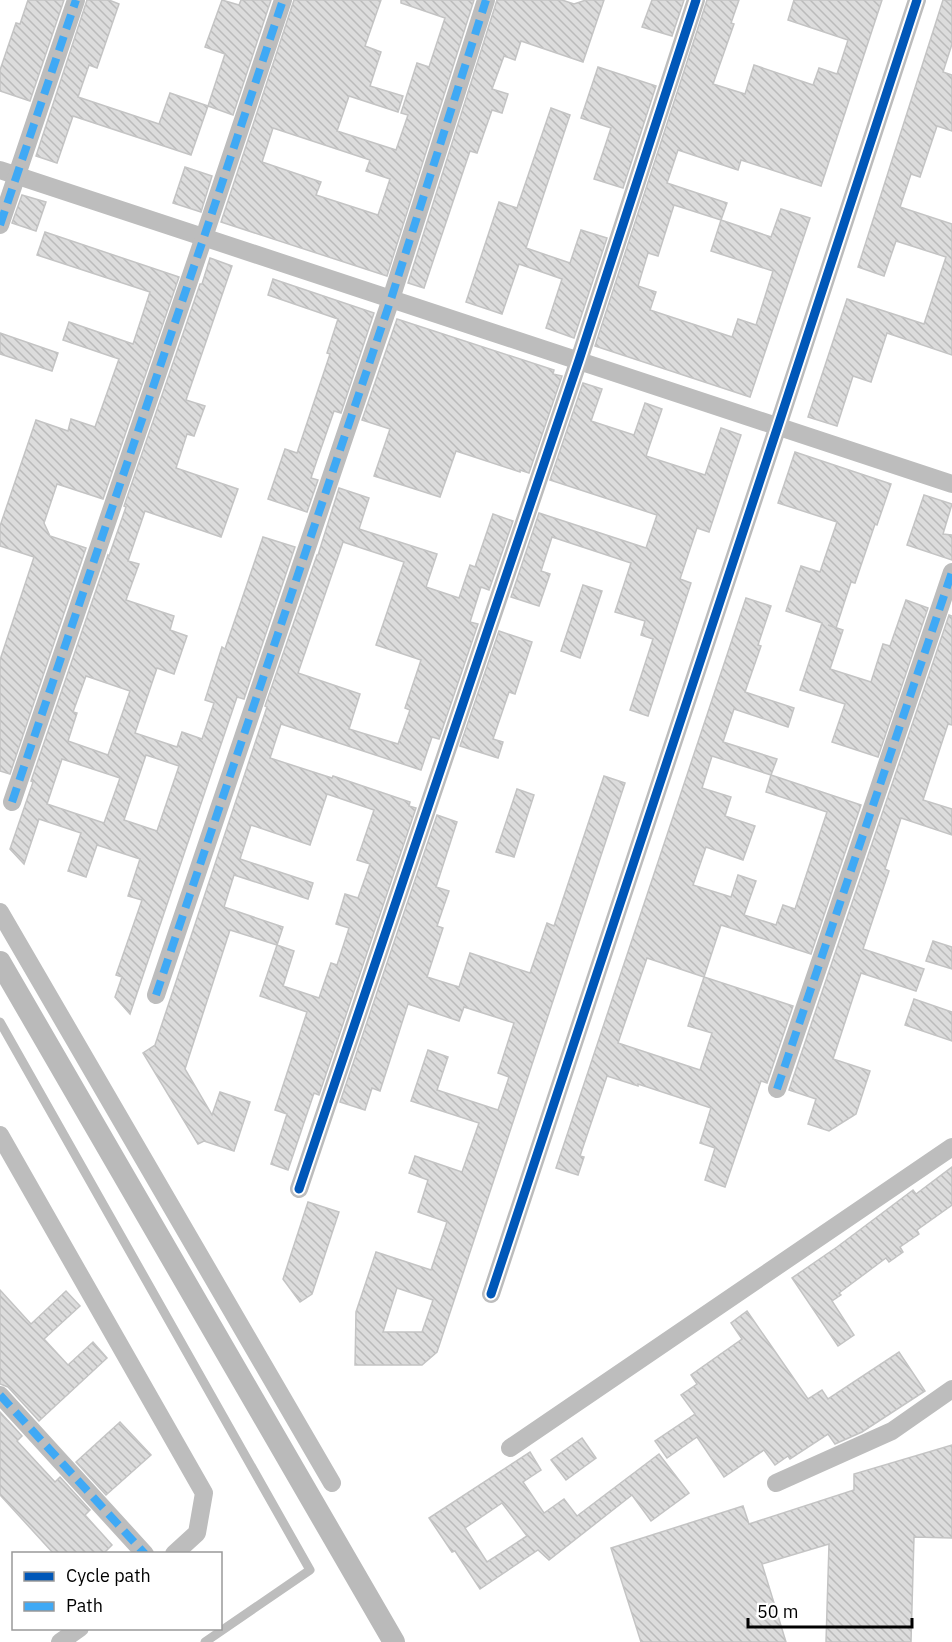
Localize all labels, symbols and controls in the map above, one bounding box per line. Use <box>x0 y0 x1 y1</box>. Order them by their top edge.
legend <box>12 1552 222 1630</box>
text: Cycle path <box>66 1564 151 1587</box>
scale bar <box>748 1591 912 1629</box>
text: Path <box>66 1594 103 1617</box>
text: 50 m <box>757 1600 799 1623</box>

